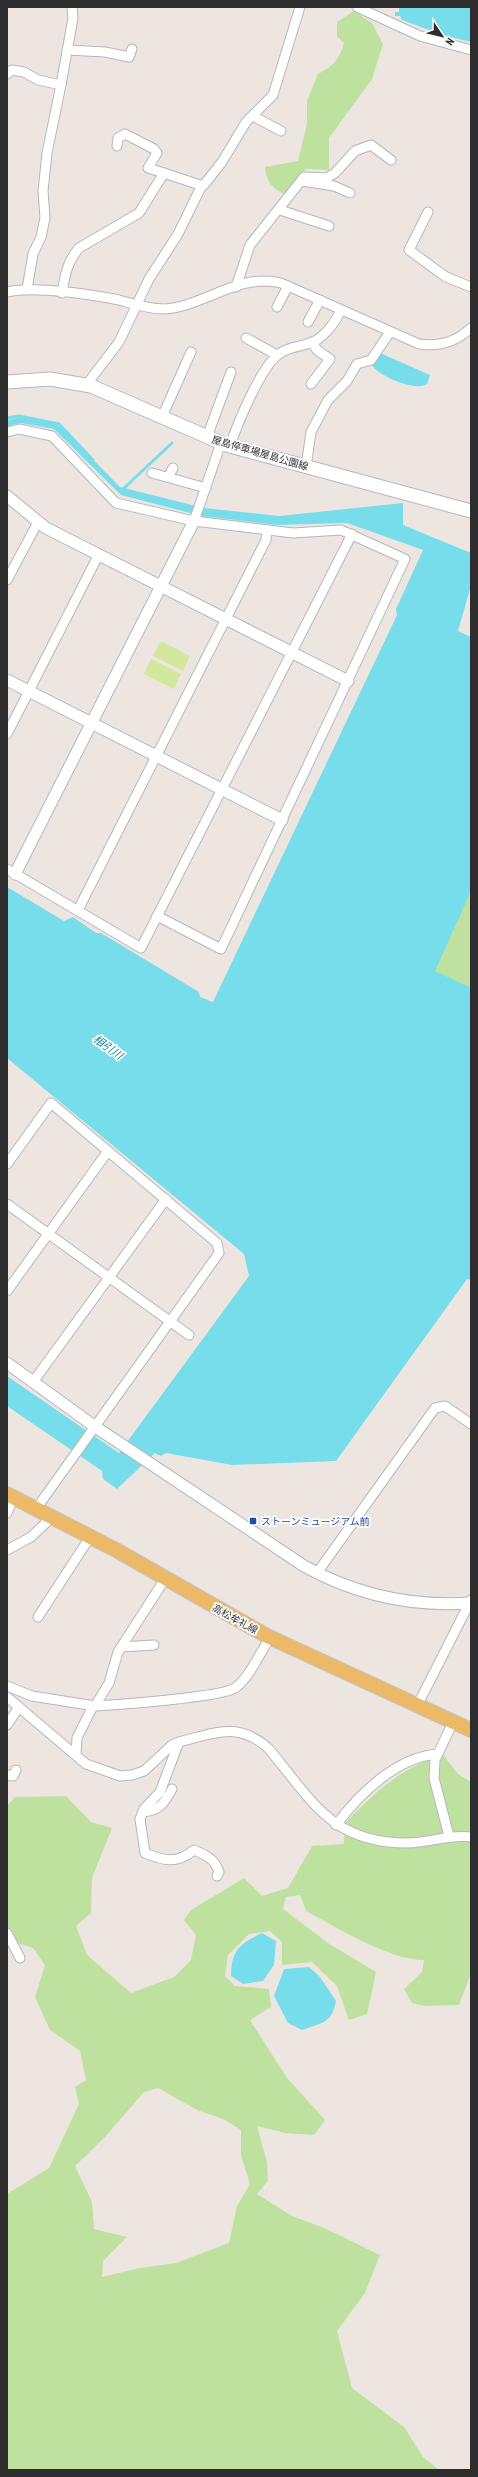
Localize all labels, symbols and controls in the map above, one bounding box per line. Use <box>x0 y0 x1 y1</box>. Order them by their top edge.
north arrow <box>422 16 462 56</box>
text: N <box>443 35 458 48</box>
street label: 屋島停車場屋島公園線 <box>210 433 310 473</box>
water label: 相引川 <box>90 1032 126 1063</box>
place label: ストーンミュージアム前 <box>261 1515 370 1528</box>
marker: ストーンミュージアム前 <box>248 1516 258 1526</box>
street label: 高松牟礼線 <box>210 1601 260 1637</box>

